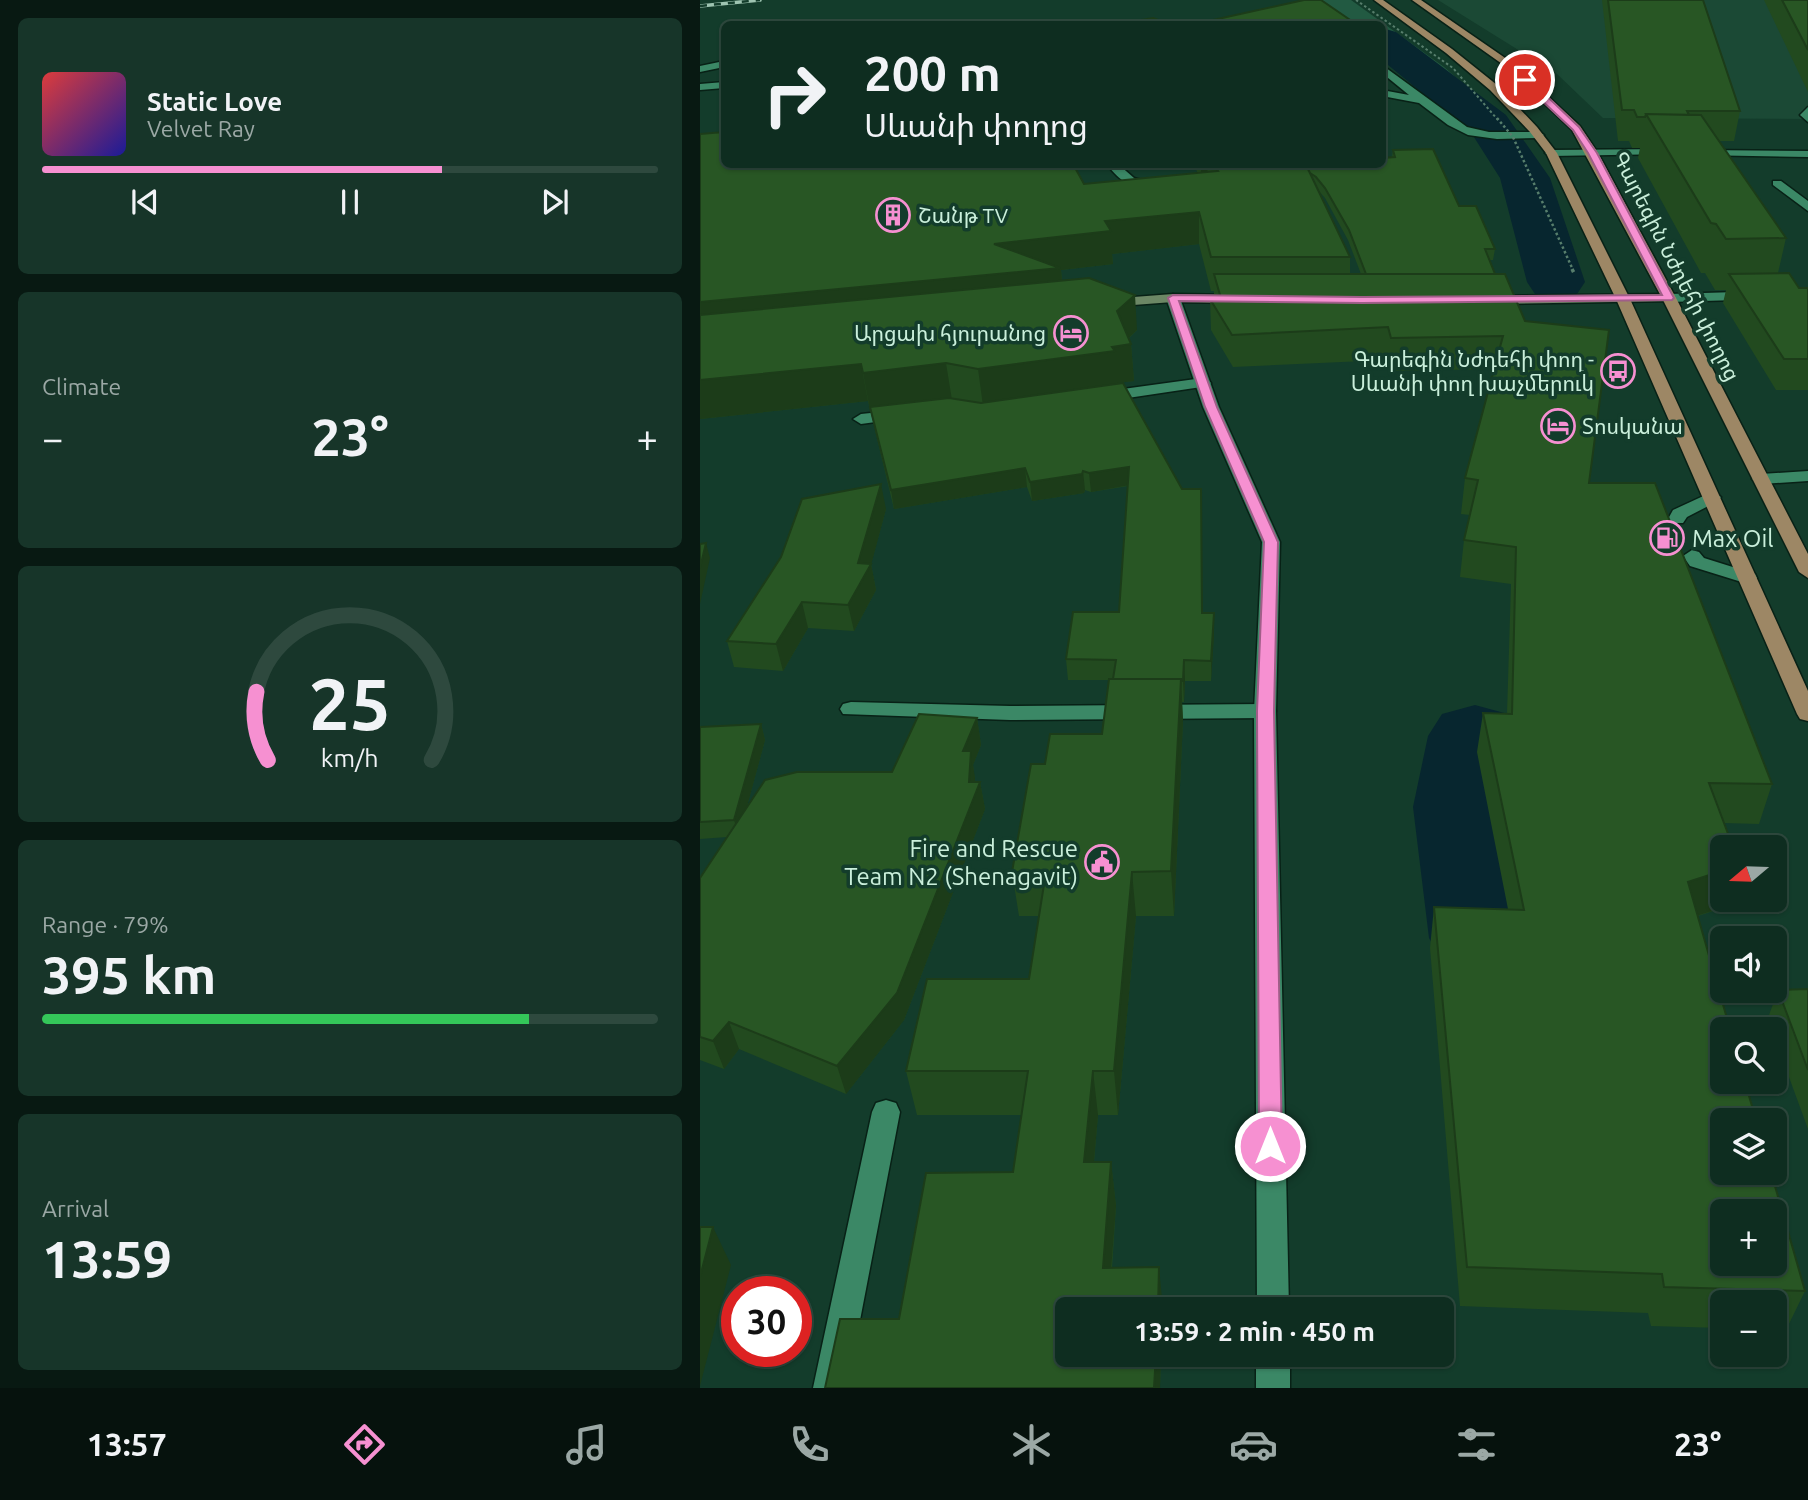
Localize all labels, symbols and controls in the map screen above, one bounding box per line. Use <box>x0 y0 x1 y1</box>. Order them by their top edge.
text: 200 m <box>864 45 1001 100</box>
icon: right <box>749 49 840 140</box>
pin <box>1495 50 1555 110</box>
icon: arrive <box>1506 61 1544 99</box>
text: Static Love <box>147 87 282 116</box>
text: Սևանի փողոց <box>864 107 1088 143</box>
text: Velvet Ray <box>147 116 255 141</box>
street label: Գարեգին Նժդեհի փողոց <box>1608 147 1745 385</box>
icon: previous <box>126 183 164 221</box>
icon: pause <box>331 183 369 221</box>
icon: next <box>536 183 574 221</box>
building icon: Շանթ TV <box>874 196 912 234</box>
place label: Շանթ TV <box>918 203 1009 228</box>
hotel icon: Արցախ հյուրանոց <box>1052 314 1090 352</box>
place label: Արցախ հյուրանոց <box>854 321 1046 346</box>
place label: Գարեգին Նժդեհի փող - Սևանի փող խաչմերուկ <box>1351 347 1594 396</box>
bus stop icon: Գարեգին Նժդեհի փող - Սևանի փող խաչմերուկ <box>1599 352 1637 390</box>
text: Climate <box>42 374 121 399</box>
hotel icon: Տոսկանա <box>1539 407 1577 445</box>
text: 23° <box>311 408 389 466</box>
place label: Տոսկանա <box>1582 414 1683 439</box>
text: − <box>42 417 63 459</box>
text: + <box>637 417 658 459</box>
fuel station icon: Max Oil <box>1648 519 1686 557</box>
place label: Max Oil <box>1692 525 1774 552</box>
text: 25 <box>309 662 391 744</box>
text: km/h <box>321 744 379 772</box>
place label: Fire and Rescue Team N2 (Shenagavit) <box>844 835 1078 890</box>
north arrow <box>1710 835 1787 912</box>
map controls <box>1710 835 1787 1367</box>
public building icon: Fire and Rescue Team N2 (Shenagavit) <box>1083 843 1121 881</box>
text: Range · 79% <box>42 912 169 937</box>
button: sound <box>1710 926 1787 1003</box>
text: 395 km <box>42 946 216 1004</box>
button: search <box>1710 1017 1787 1094</box>
button: layers <box>1710 1108 1787 1185</box>
position arrow <box>1233 1109 1307 1183</box>
text: Arrival <box>42 1196 109 1221</box>
button: + <box>1710 1199 1787 1276</box>
text: 13:59 <box>42 1230 172 1288</box>
speed limit sign: 30 <box>721 1276 812 1367</box>
button: − <box>1710 1290 1787 1367</box>
text: 13:59 · 2 min · 450 m <box>1134 1317 1375 1346</box>
icon: directions <box>340 1420 389 1469</box>
icon: music <box>562 1420 611 1469</box>
icon: phone <box>785 1420 834 1469</box>
icon: climate <box>1007 1420 1056 1469</box>
icon: car <box>1229 1420 1278 1469</box>
icon: filters <box>1452 1420 1501 1469</box>
text: 13:57 <box>87 1426 167 1462</box>
text: 23° <box>1674 1426 1721 1462</box>

